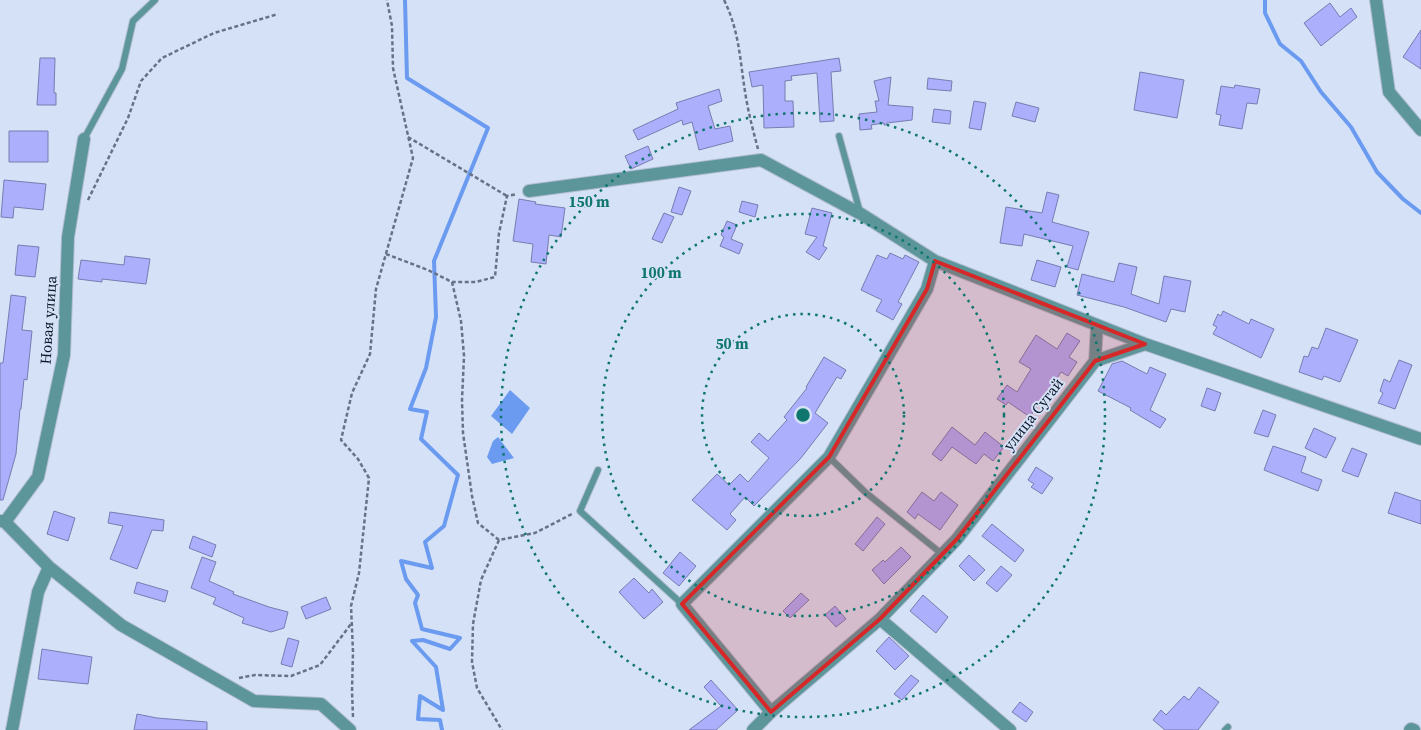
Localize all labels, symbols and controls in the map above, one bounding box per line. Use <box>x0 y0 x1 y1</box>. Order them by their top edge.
text: 150 m <box>568 191 610 212</box>
text: 100 m <box>640 262 682 283</box>
street label: Новая улица <box>34 275 62 365</box>
text: 50 m <box>715 333 749 354</box>
street label: улица Сугай <box>998 373 1068 455</box>
centre of rings <box>794 406 812 424</box>

